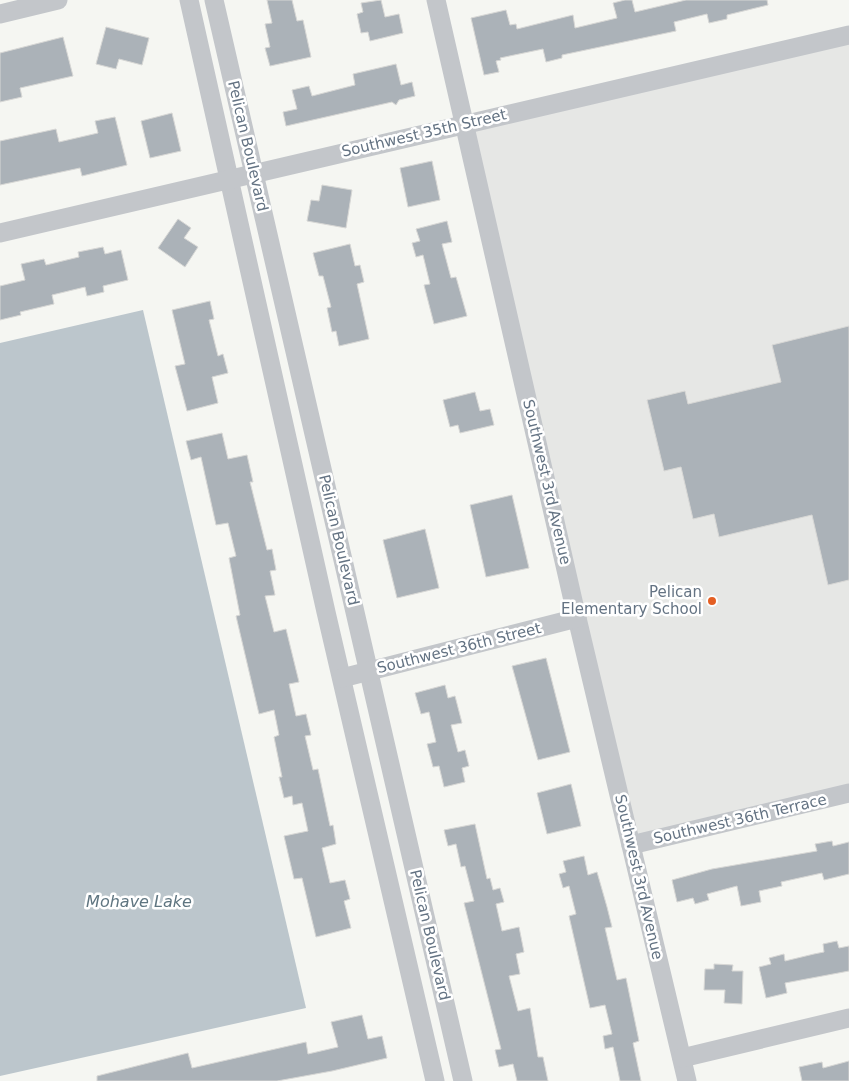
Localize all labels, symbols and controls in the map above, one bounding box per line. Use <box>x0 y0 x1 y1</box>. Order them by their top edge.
street label: Pelican Boulevard <box>224 79 272 213</box>
street label: Southwest 35th Street <box>340 105 508 161</box>
street label: Southwest 3rd Avenue <box>519 398 575 566</box>
street label: Pelican Boulevard <box>315 473 363 607</box>
place label: Pelican Elementary School <box>561 583 702 618</box>
marker: Pelican Elementary School <box>706 595 718 607</box>
street label: Southwest 36th Street <box>375 619 543 677</box>
street label: Southwest 36th Terrace <box>652 790 828 848</box>
street label: Southwest 3rd Avenue <box>611 793 667 961</box>
street label: Pelican Boulevard <box>406 868 454 1002</box>
water label: Mohave Lake <box>86 892 192 911</box>

